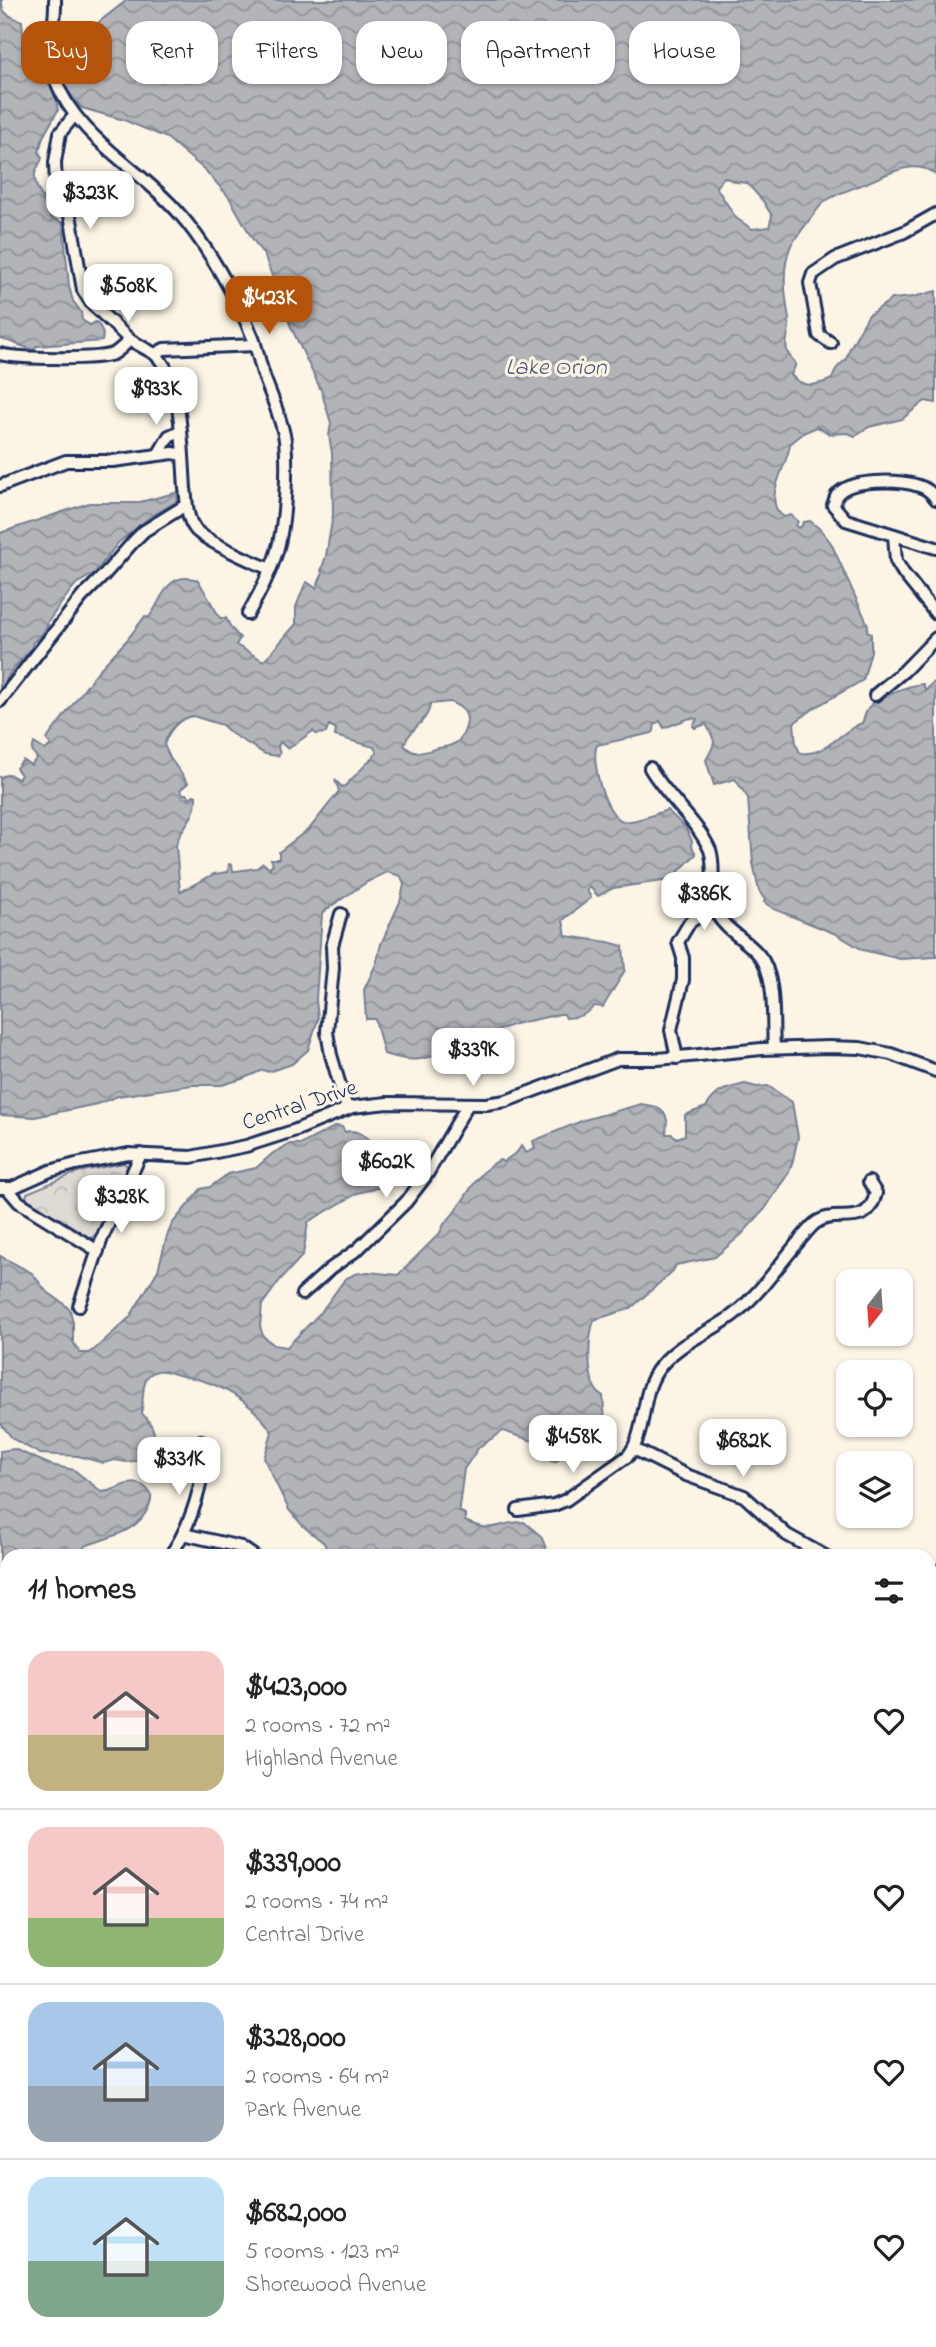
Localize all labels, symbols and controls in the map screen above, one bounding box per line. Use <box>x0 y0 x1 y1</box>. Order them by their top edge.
chip: Buy <box>21 21 112 84</box>
chip: Rent <box>126 21 218 84</box>
chip: Filters <box>232 21 342 84</box>
chip: New <box>356 21 447 84</box>
chip: Apartment <box>461 21 615 84</box>
chip: House <box>629 21 740 84</box>
pin: $323K <box>41 172 139 231</box>
text: $323K <box>62 177 118 210</box>
pin: $508K <box>79 264 177 324</box>
text: $508K <box>100 270 156 303</box>
pin: $423K <box>220 276 318 336</box>
text: $423K <box>241 282 297 315</box>
water label: Lake Orion <box>506 351 608 386</box>
pin: $933K <box>107 368 205 427</box>
text: $933K <box>131 373 182 406</box>
pin: $386K <box>655 872 753 932</box>
text: $386K <box>677 878 731 911</box>
pin: $339K <box>424 1028 522 1088</box>
text: $339K <box>448 1034 499 1067</box>
street label: Central Drive <box>238 1072 362 1140</box>
pin: $602K <box>337 1140 435 1200</box>
text: $602K <box>358 1146 414 1179</box>
pin: $328K <box>72 1176 170 1235</box>
text: $328K <box>94 1181 148 1214</box>
north arrow <box>836 1269 914 1346</box>
map controls <box>836 1269 913 1528</box>
button: locate <box>836 1360 913 1437</box>
pin: $458K <box>524 1416 622 1475</box>
pin: $682K <box>694 1420 792 1479</box>
text: $458K <box>545 1421 601 1454</box>
text: $682K <box>715 1425 771 1458</box>
pin: $331K <box>130 1438 228 1497</box>
text: $331K <box>153 1443 205 1476</box>
button: layers <box>836 1451 913 1528</box>
text: 11 homes <box>28 1569 136 1613</box>
icon: filters <box>870 1572 908 1610</box>
text: $423,000 <box>245 1666 347 1710</box>
icon: home <box>84 1679 168 1763</box>
icon: heart <box>870 1702 908 1740</box>
text: 2 rooms · 72 m² <box>245 1710 391 1743</box>
text: Highland Avenue <box>245 1743 398 1776</box>
text: $339,000 <box>245 1842 341 1886</box>
icon: home <box>84 1855 168 1939</box>
icon: heart <box>870 1878 908 1916</box>
text: 2 rooms · 74 m² <box>245 1886 389 1919</box>
text: Central Drive <box>245 1919 364 1952</box>
text: $328,000 <box>245 2017 346 2061</box>
icon: home <box>84 2030 168 2114</box>
icon: heart <box>870 2053 908 2091</box>
text: 2 rooms · 64 m² <box>245 2061 389 2094</box>
text: Park Avenue <box>245 2094 361 2127</box>
text: $682,000 <box>245 2192 347 2236</box>
icon: home <box>84 2205 168 2289</box>
icon: heart <box>870 2228 908 2266</box>
text: 5 rooms · 123 m² <box>245 2236 400 2269</box>
text: Shorewood Avenue <box>245 2269 426 2302</box>

